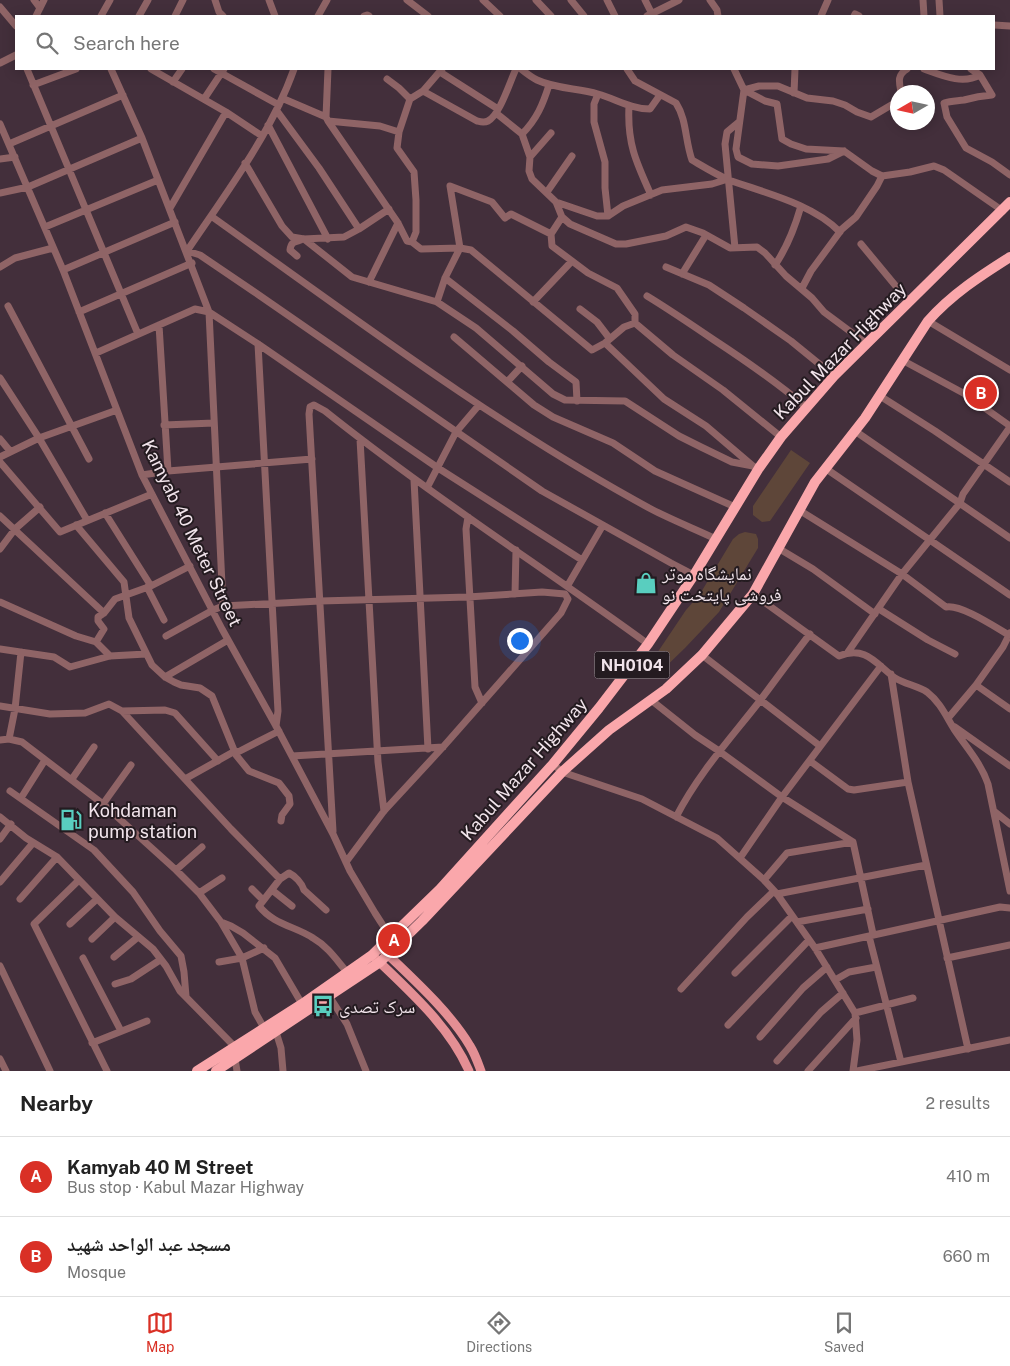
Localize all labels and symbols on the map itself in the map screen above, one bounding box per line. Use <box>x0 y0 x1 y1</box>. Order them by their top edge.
north arrow <box>890 85 935 130</box>
street label: Kabul Mazar Highway <box>769 278 911 424</box>
pin: B <box>965 374 997 412</box>
street label: Kamyab 40 Meter Street <box>138 436 246 630</box>
place label: نمایشگاه موتر فروشی پایتخت نو <box>661 563 782 606</box>
shop icon: نمایشگاه موتر فروشی پایتخت نو <box>633 570 659 596</box>
your location <box>507 628 533 654</box>
road number: NH0104 <box>594 652 670 678</box>
street label: Kabul Mazar Highway <box>456 693 592 844</box>
place label: Kohdaman pump station <box>88 800 197 842</box>
fuel station icon: Kohdaman pump station <box>58 807 84 833</box>
pin: A <box>378 921 410 959</box>
bus stop icon: سرک تصدی <box>310 993 336 1019</box>
place label: سرک تصدی <box>339 996 415 1018</box>

